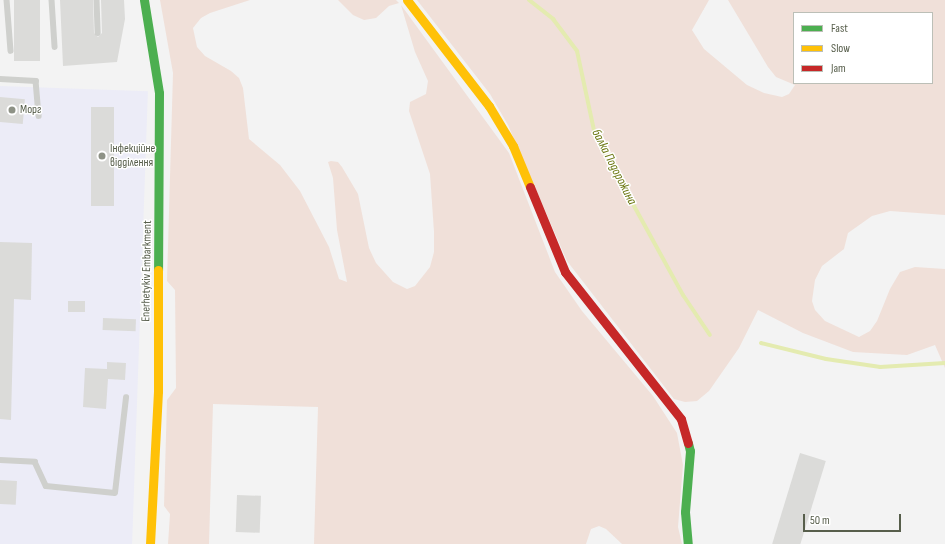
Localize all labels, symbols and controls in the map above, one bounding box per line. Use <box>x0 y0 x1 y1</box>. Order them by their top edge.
legend <box>793 12 933 84</box>
text: Fast <box>831 21 848 36</box>
text: Slow <box>831 41 850 56</box>
text: Jam <box>831 61 846 76</box>
place label: Морг <box>20 103 42 117</box>
marker: Морг <box>7 105 17 115</box>
water label: балка Подорожина <box>588 127 640 207</box>
place label: Інфекційне відділення <box>110 142 155 170</box>
marker: Інфекційне відділення <box>97 151 107 161</box>
street label: Enerhetykiv Embarkment <box>139 220 155 322</box>
scale bar <box>805 506 903 532</box>
text: 50 m <box>810 513 830 528</box>

